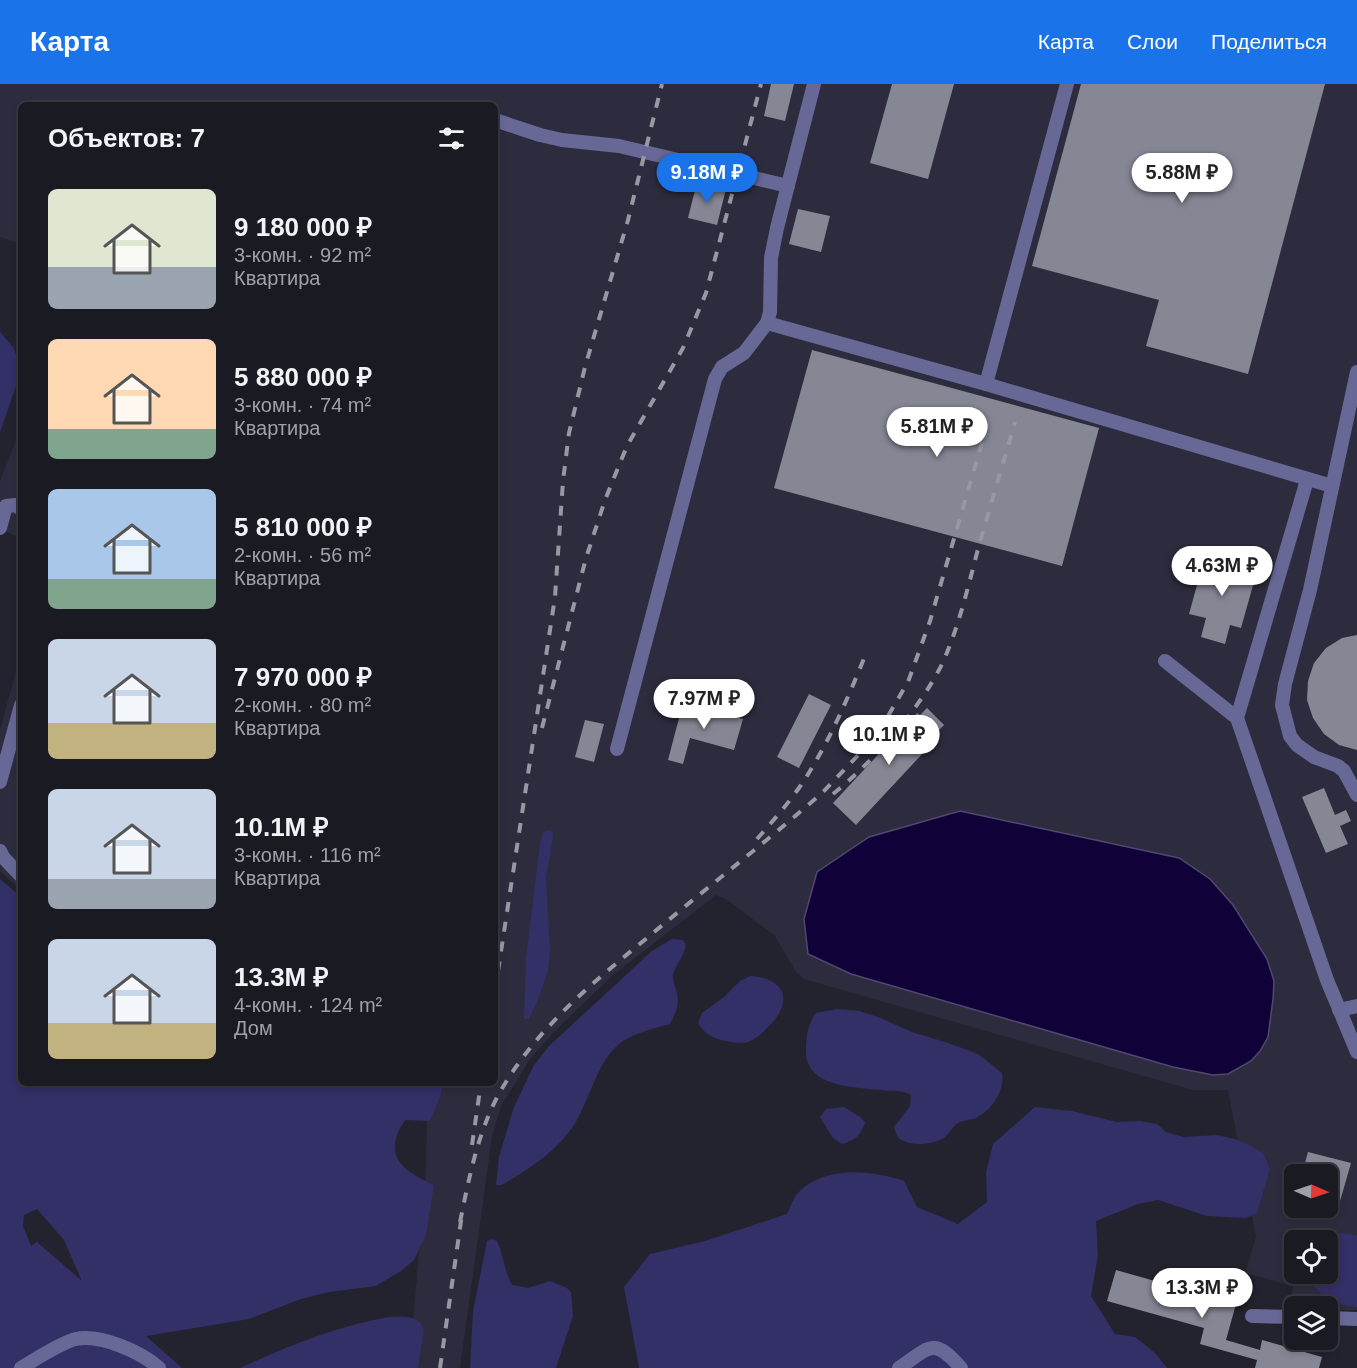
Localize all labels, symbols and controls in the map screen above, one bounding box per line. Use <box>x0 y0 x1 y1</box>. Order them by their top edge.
text: Карта <box>30 26 109 57</box>
text: Карта <box>1038 30 1094 53</box>
text: Слои <box>1127 30 1178 53</box>
text: Поделиться <box>1211 30 1327 53</box>
icon: filters <box>435 122 468 155</box>
text: Объектов: 7 <box>48 123 205 153</box>
pin: 9.18M ₽ <box>652 153 762 204</box>
pin: 5.88M ₽ <box>1127 153 1237 204</box>
text: 9.18M ₽ <box>671 161 743 183</box>
text: 5.88M ₽ <box>1146 161 1218 183</box>
text: 9 180 000 ₽ <box>234 212 372 242</box>
icon: home <box>96 213 168 285</box>
text: 3-комн. · 92 m² <box>234 244 371 266</box>
text: Квартира <box>234 267 320 289</box>
text: 5 880 000 ₽ <box>234 362 372 392</box>
icon: home <box>96 363 168 435</box>
text: 3-комн. · 74 m² <box>234 394 371 416</box>
pin: 5.81M ₽ <box>882 407 992 458</box>
text: 5.81M ₽ <box>901 415 973 437</box>
text: Квартира <box>234 417 320 439</box>
text: 5 810 000 ₽ <box>234 512 372 542</box>
icon: home <box>96 513 168 585</box>
text: 2-комн. · 56 m² <box>234 544 371 566</box>
pin: 4.63M ₽ <box>1167 546 1277 597</box>
text: 4.63M ₽ <box>1186 554 1258 576</box>
text: Квартира <box>234 567 320 589</box>
text: 7 970 000 ₽ <box>234 662 372 692</box>
icon: home <box>96 663 168 735</box>
pin: 7.97M ₽ <box>649 679 759 730</box>
text: 7.97M ₽ <box>668 687 740 709</box>
text: 2-комн. · 80 m² <box>234 694 371 716</box>
pin: 10.1M ₽ <box>834 715 944 766</box>
text: Квартира <box>234 717 320 739</box>
text: 10.1M ₽ <box>853 723 925 745</box>
text: 10.1M ₽ <box>234 812 329 842</box>
icon: home <box>96 813 168 885</box>
text: 3-комн. · 116 m² <box>234 844 381 866</box>
text: Квартира <box>234 867 320 889</box>
text: 13.3M ₽ <box>234 962 329 992</box>
icon: home <box>96 963 168 1035</box>
text: 4-комн. · 124 m² <box>234 994 382 1016</box>
text: Дом <box>234 1017 273 1039</box>
north arrow <box>1284 1164 1338 1218</box>
map controls <box>1284 1164 1338 1350</box>
button: locate <box>1284 1230 1338 1284</box>
pin: 13.3M ₽ <box>1147 1268 1257 1319</box>
text: 13.3M ₽ <box>1166 1276 1238 1298</box>
button: layers <box>1284 1296 1338 1350</box>

